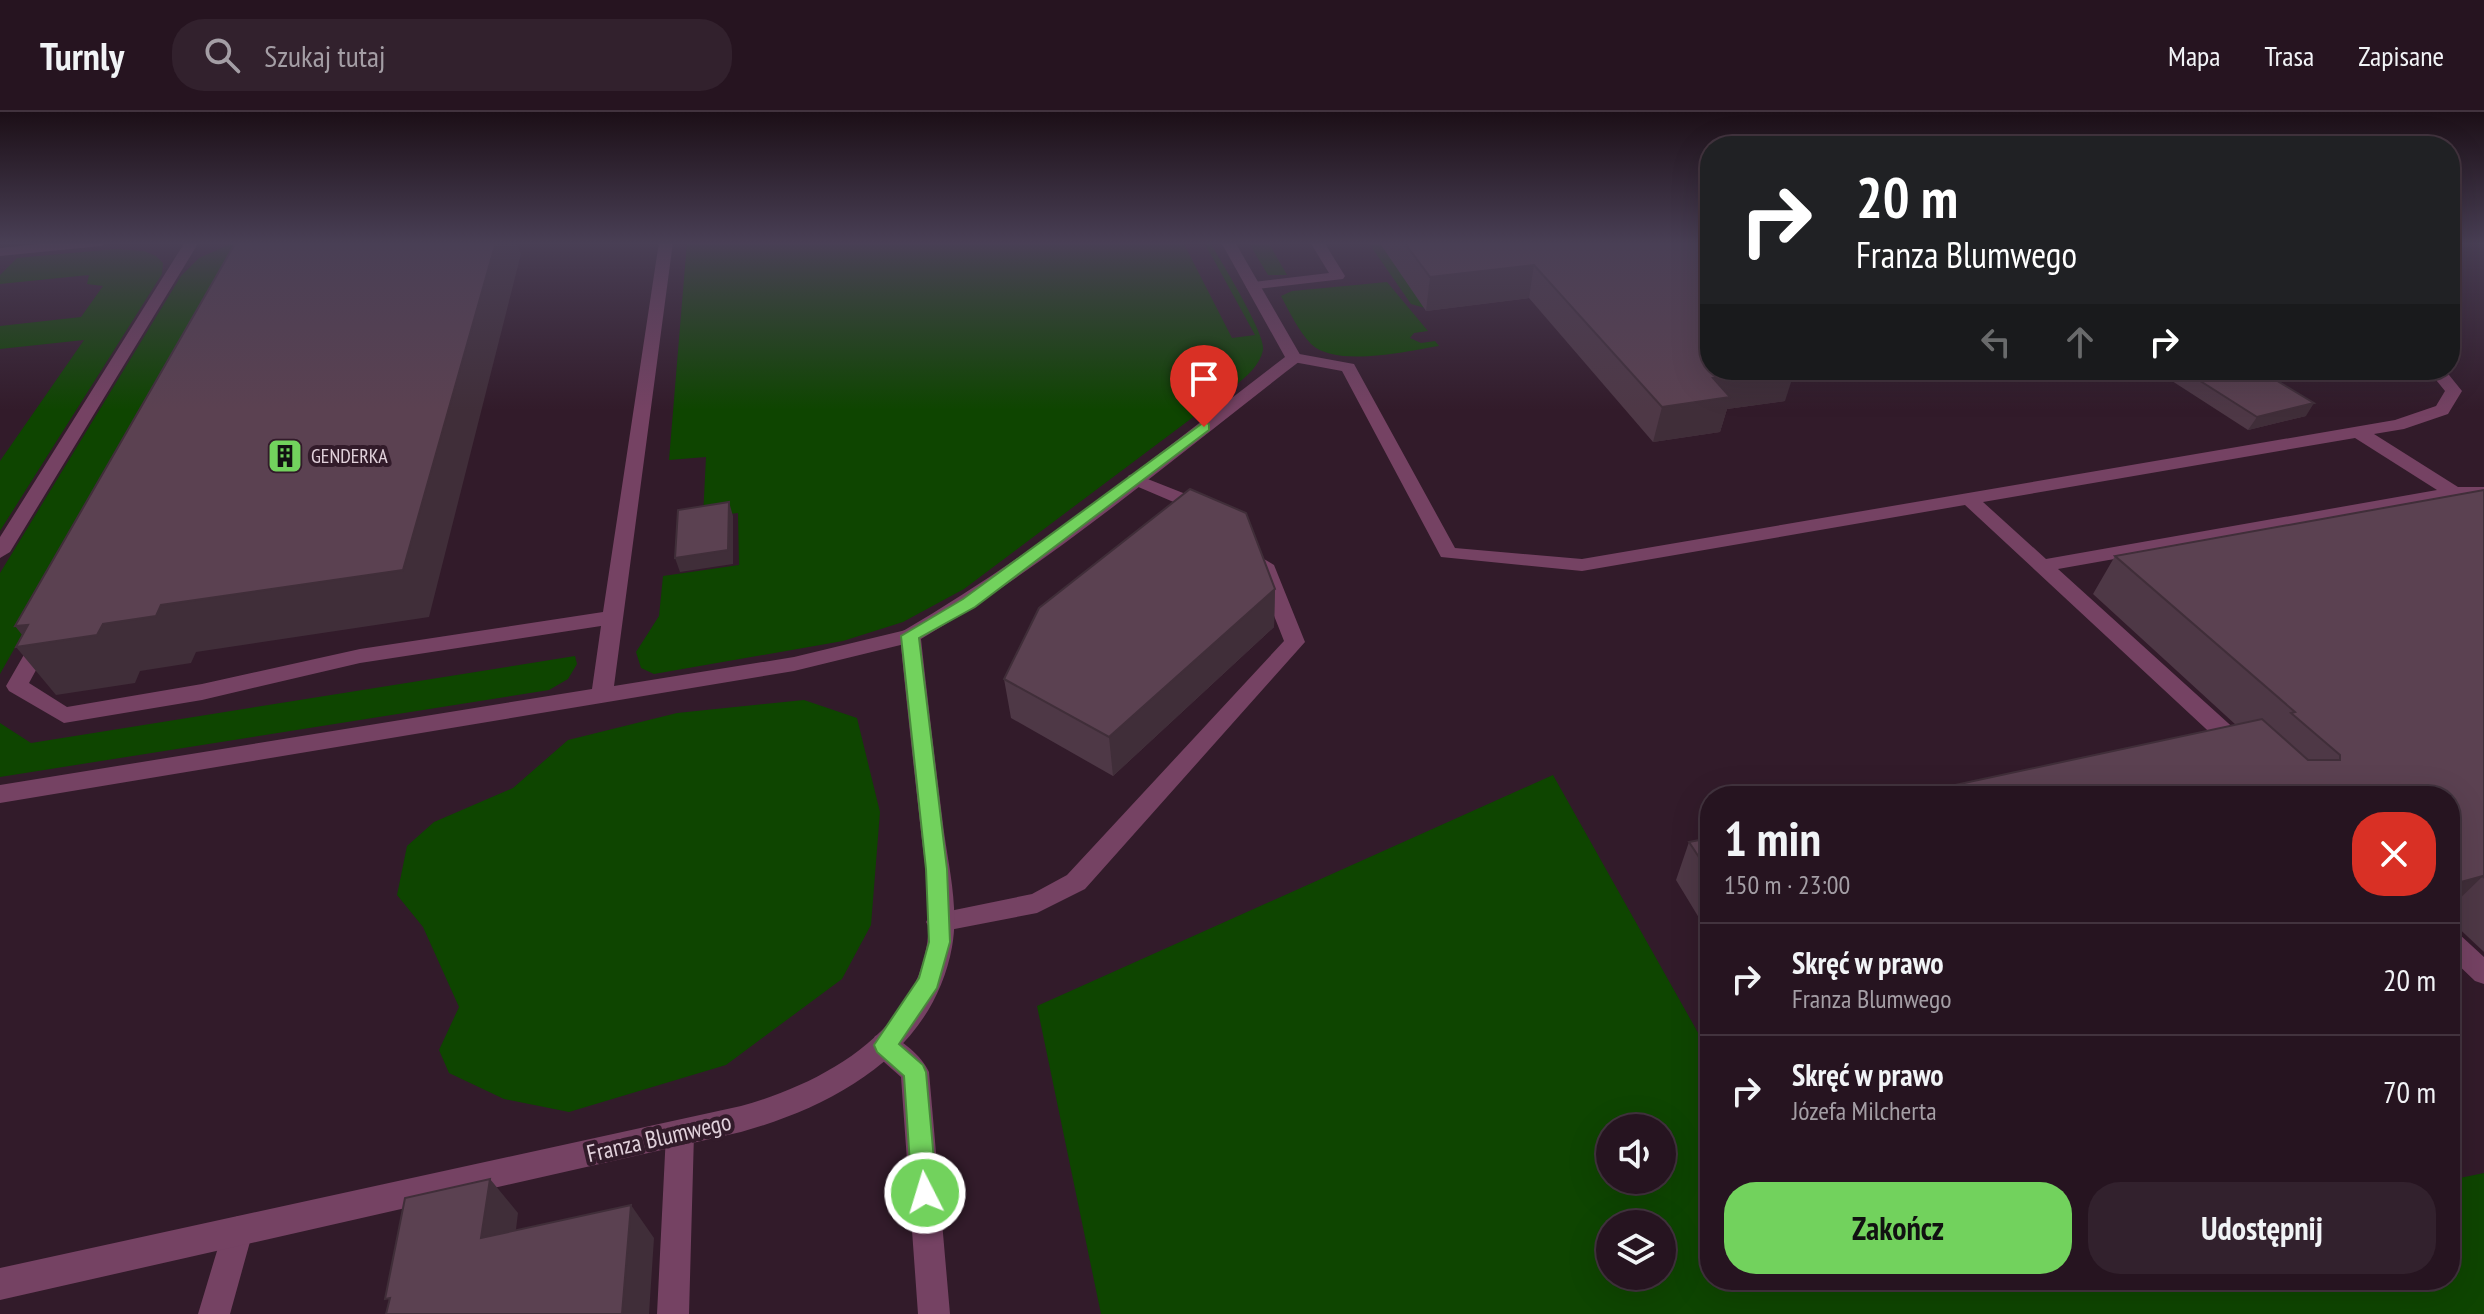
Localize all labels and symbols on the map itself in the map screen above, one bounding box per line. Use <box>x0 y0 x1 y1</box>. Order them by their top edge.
pin <box>1170 345 1238 427</box>
building icon: GENDERKA <box>266 437 304 475</box>
place label: GENDERKA <box>311 443 388 469</box>
street label: Franza Blumwego <box>584 1106 734 1169</box>
position arrow <box>883 1151 967 1235</box>

